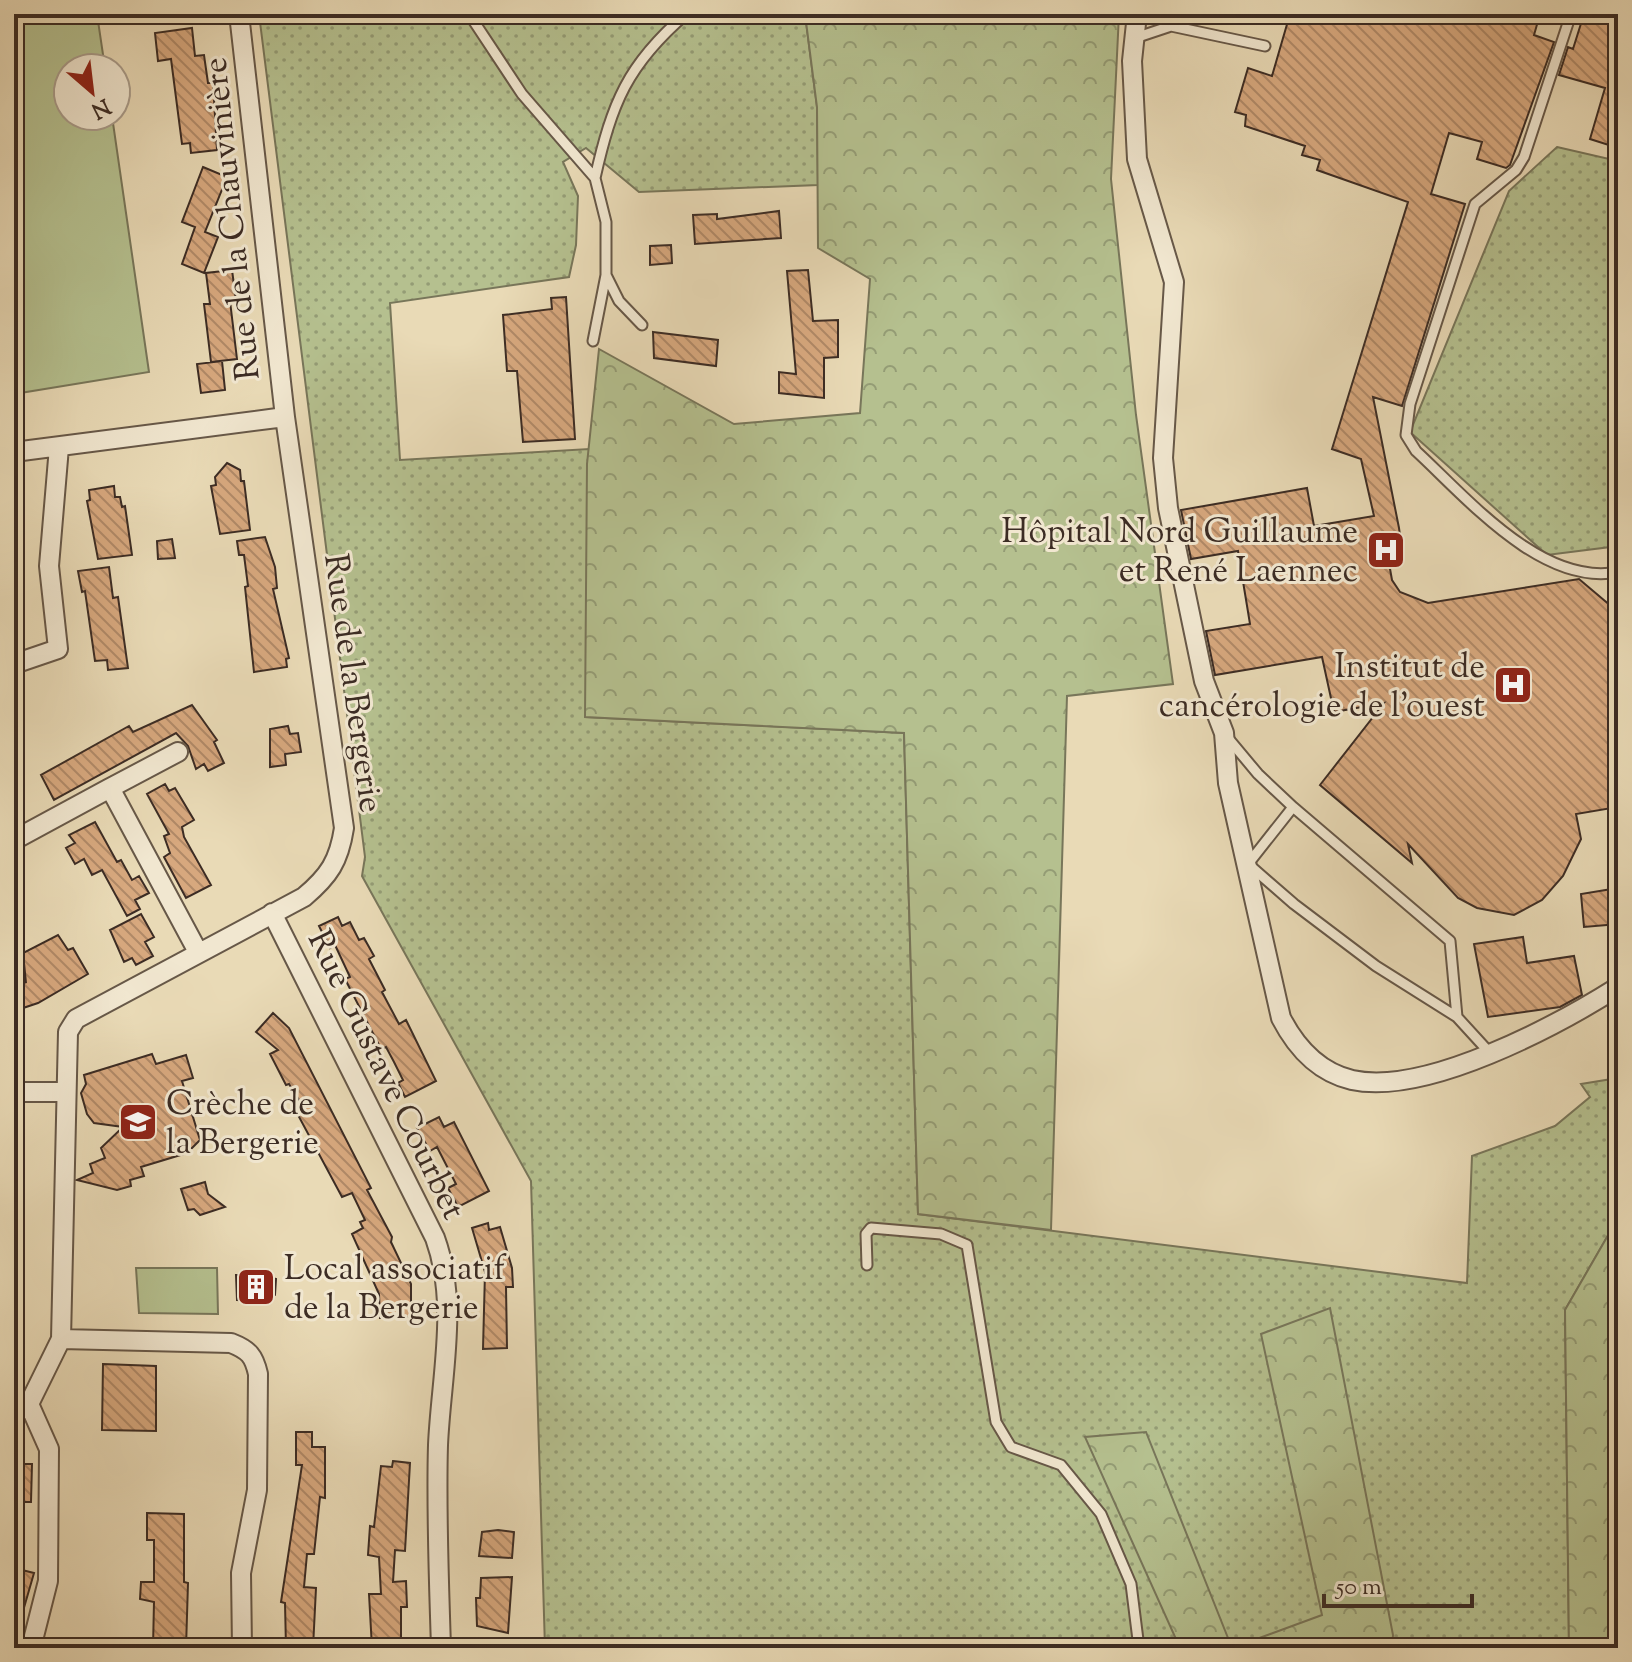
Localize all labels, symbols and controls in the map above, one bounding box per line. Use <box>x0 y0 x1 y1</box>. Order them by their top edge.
north arrow <box>52 52 132 132</box>
street label: Rue de la Chauvinière <box>192 55 275 382</box>
text: N <box>84 89 115 125</box>
place label: Hôpital Nord Guillaume et René Laennec <box>1002 509 1358 597</box>
hospital icon: Hôpital Nord Guillaume et René Laennec <box>1365 529 1407 571</box>
street label: Rue de la Bergerie <box>309 551 394 816</box>
place label: Institut de cancérologie de l'ouest <box>1159 644 1485 732</box>
hospital icon: Institut de cancérologie de l'ouest <box>1492 664 1534 706</box>
street label: Rue Gustave Courbet <box>293 923 476 1229</box>
place label: Crèche de la Bergerie <box>166 1081 319 1169</box>
school or university icon: Crèche de la Bergerie <box>117 1101 159 1143</box>
place label: Local associatif de la Bergerie <box>284 1246 507 1334</box>
building icon: Local associatif de la Bergerie <box>235 1266 277 1308</box>
scale bar <box>1324 1558 1472 1608</box>
text: 50 m <box>1334 1571 1382 1605</box>

